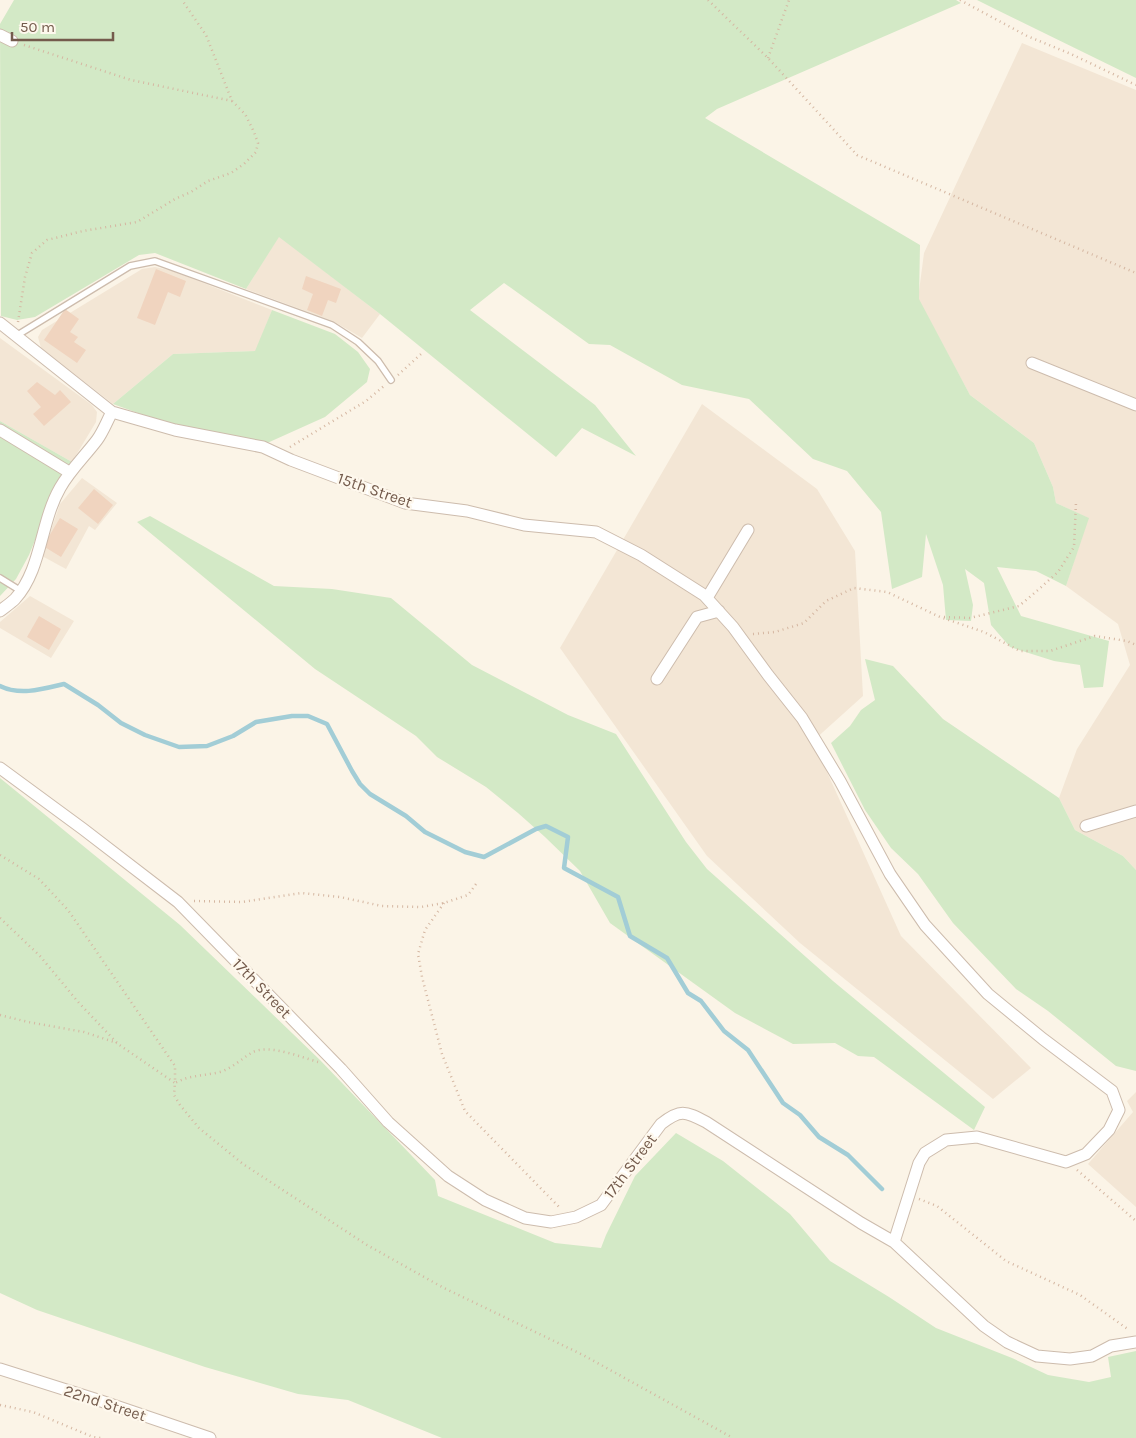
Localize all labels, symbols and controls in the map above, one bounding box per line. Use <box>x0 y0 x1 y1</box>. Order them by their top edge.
scale bar <box>12 10 114 42</box>
text: 50 m <box>20 18 55 36</box>
street label: 15th Street <box>335 468 415 512</box>
street label: 17th Street <box>229 954 295 1022</box>
street label: 17th Street <box>599 1130 661 1202</box>
street label: 22nd Street <box>61 1381 149 1425</box>

